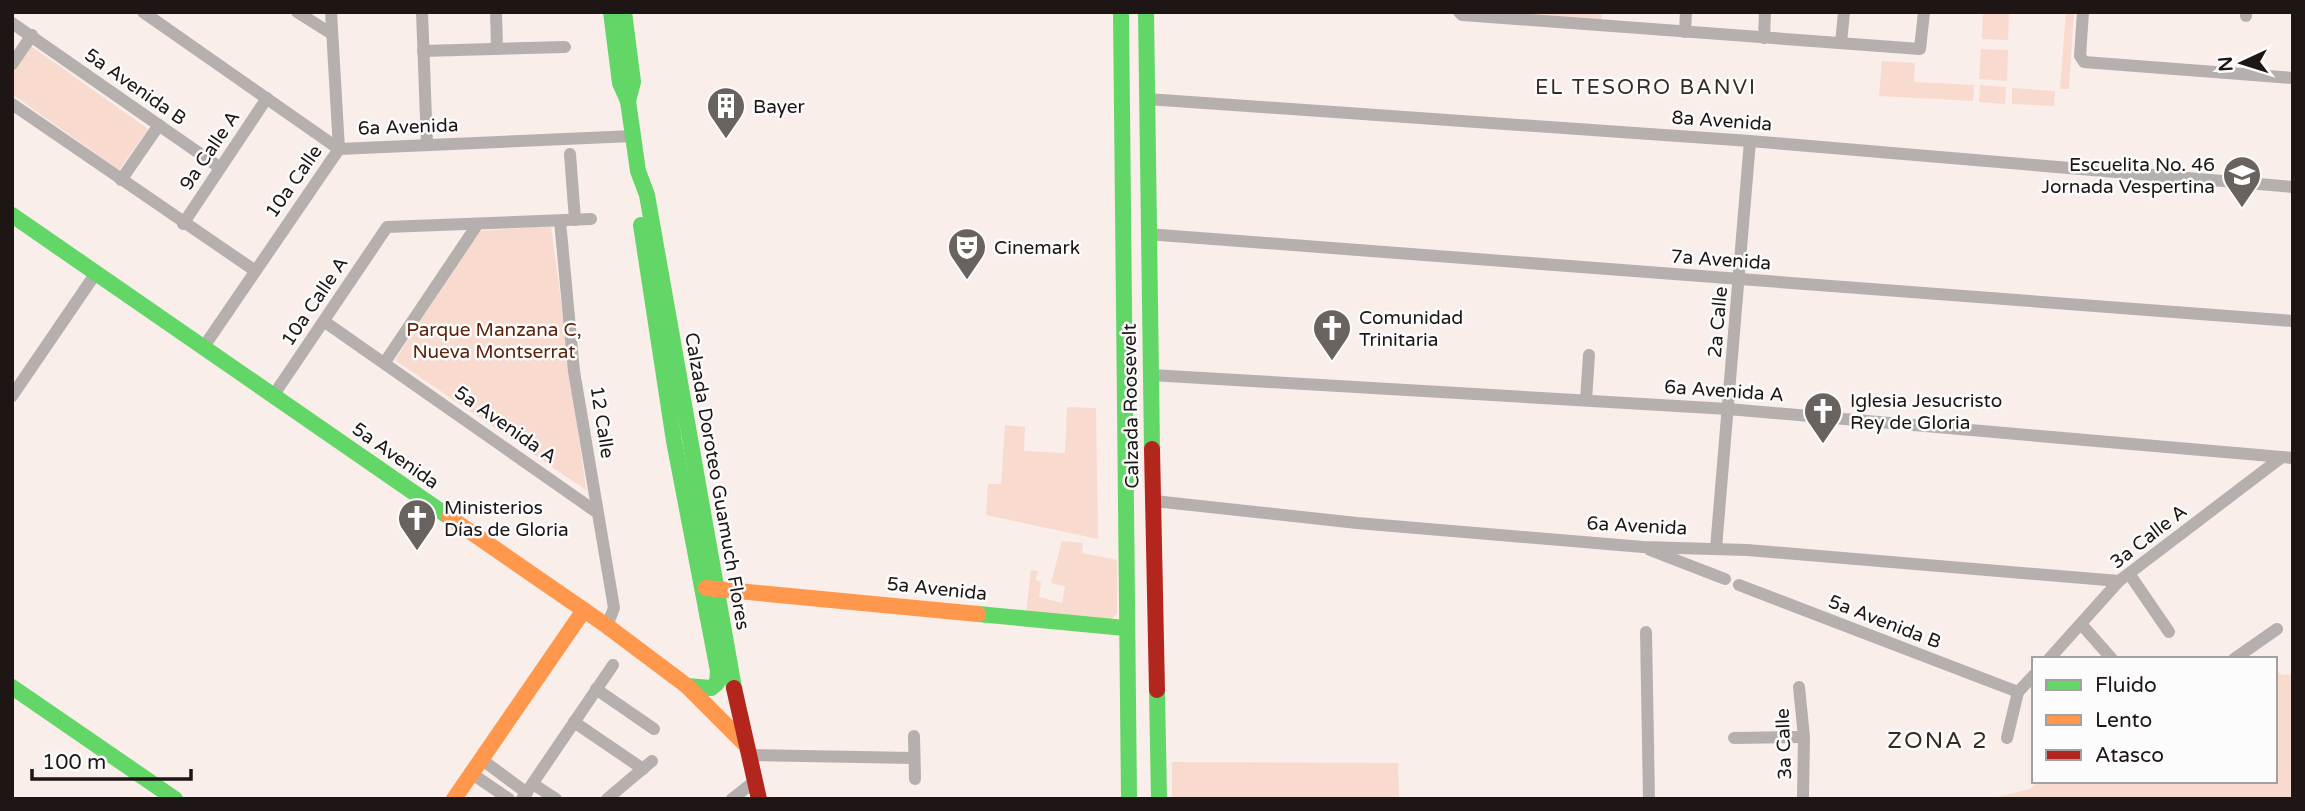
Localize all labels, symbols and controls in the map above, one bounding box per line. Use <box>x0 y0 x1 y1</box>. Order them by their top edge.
north arrow <box>2207 28 2277 98</box>
street label: 5a Avenida B <box>80 44 190 130</box>
text: N <box>2215 56 2238 72</box>
district label: EL TESORO BANVI <box>1535 75 1757 100</box>
building icon: Bayer <box>705 85 747 140</box>
place label: Bayer <box>753 96 805 118</box>
street label: 9a Calle A <box>175 107 244 194</box>
street label: 8a Avenida <box>1671 107 1773 135</box>
street label: 6a Avenida <box>357 114 459 140</box>
street label: 10a Calle <box>261 141 327 222</box>
place label: Escuelita No. 46 Jornada Vespertina <box>2041 154 2215 198</box>
school or university icon: Escuelita No. 46 Jornada Vespertina <box>2221 154 2263 209</box>
theatre icon: Cinemark <box>946 226 988 281</box>
place label: Cinemark <box>994 237 1080 259</box>
street label: 7a Avenida <box>1670 246 1772 274</box>
street label: 10a Calle A <box>277 253 353 350</box>
street label: 2a Calle <box>1704 285 1732 359</box>
church icon: Comunidad Trinitaria <box>1311 307 1353 362</box>
place label: Comunidad Trinitaria <box>1359 307 1463 351</box>
park label: Parque Manzana C, Nueva Montserrat <box>406 319 582 363</box>
street label: Calzada Roosevelt <box>1119 323 1143 489</box>
street label: Calzada Doroteo Guamuch Flores <box>680 331 754 632</box>
street label: 6a Avenida A <box>1663 376 1784 406</box>
street label: 5a Avenida A <box>450 381 561 468</box>
street label: 12 Calle <box>585 384 619 460</box>
church icon: Iglesia Jesucristo Rey de Gloria <box>1802 390 1844 445</box>
place label: Iglesia Jesucristo Rey de Gloria <box>1850 390 2002 434</box>
street label: 5a Avenida <box>348 418 443 494</box>
church icon: Ministerios Días de Gloria <box>396 497 438 552</box>
place label: Ministerios Días de Gloria <box>444 497 569 541</box>
street label: 3a Calle A <box>2106 500 2191 573</box>
street label: 6a Avenida <box>1586 512 1688 540</box>
street label: 5a Avenida <box>886 573 988 605</box>
street label: 5a Avenida B <box>1825 590 1944 653</box>
legend <box>2032 657 2277 783</box>
text: Fluido <box>2095 673 2157 698</box>
street label: 3a Calle <box>1772 708 1796 780</box>
text: Lento <box>2095 708 2152 733</box>
district label: ZONA 2 <box>1887 727 1989 755</box>
scale bar <box>32 738 191 782</box>
text: Atasco <box>2095 743 2164 768</box>
text: 100 m <box>42 750 106 775</box>

